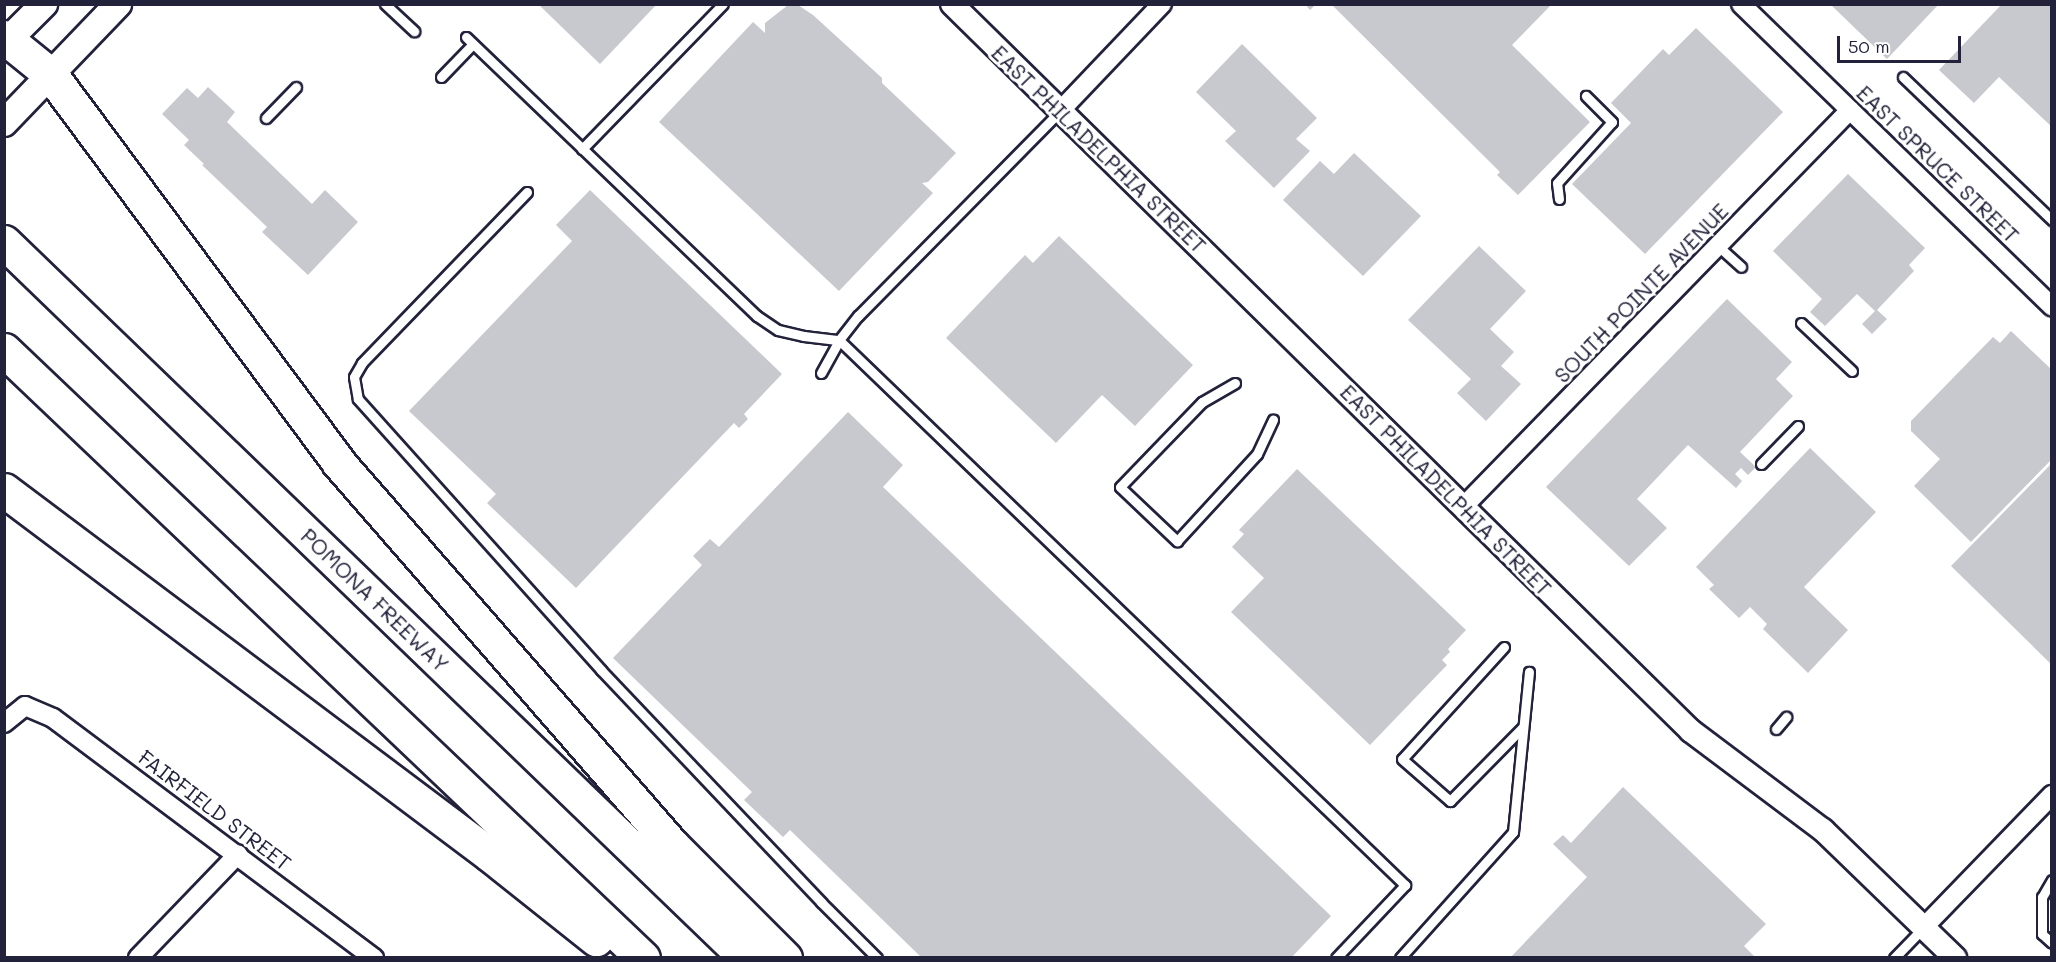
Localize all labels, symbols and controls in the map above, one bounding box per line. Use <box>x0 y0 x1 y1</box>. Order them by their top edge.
scale bar <box>1840 24 1964 62</box>
text: 50 m <box>1848 34 1890 58</box>
street label: EAST PHILADELPHIA STREET <box>987 40 1211 258</box>
street label: EAST SPRUCE STREET <box>1852 80 2024 248</box>
street label: SOUTH POINTE AVENUE <box>1549 198 1733 388</box>
street label: EAST PHILADELPHIA STREET <box>1335 379 1557 601</box>
street label: POMONA FREEWAY <box>296 523 454 677</box>
street label: FAIRFIELD STREET <box>134 744 296 876</box>

